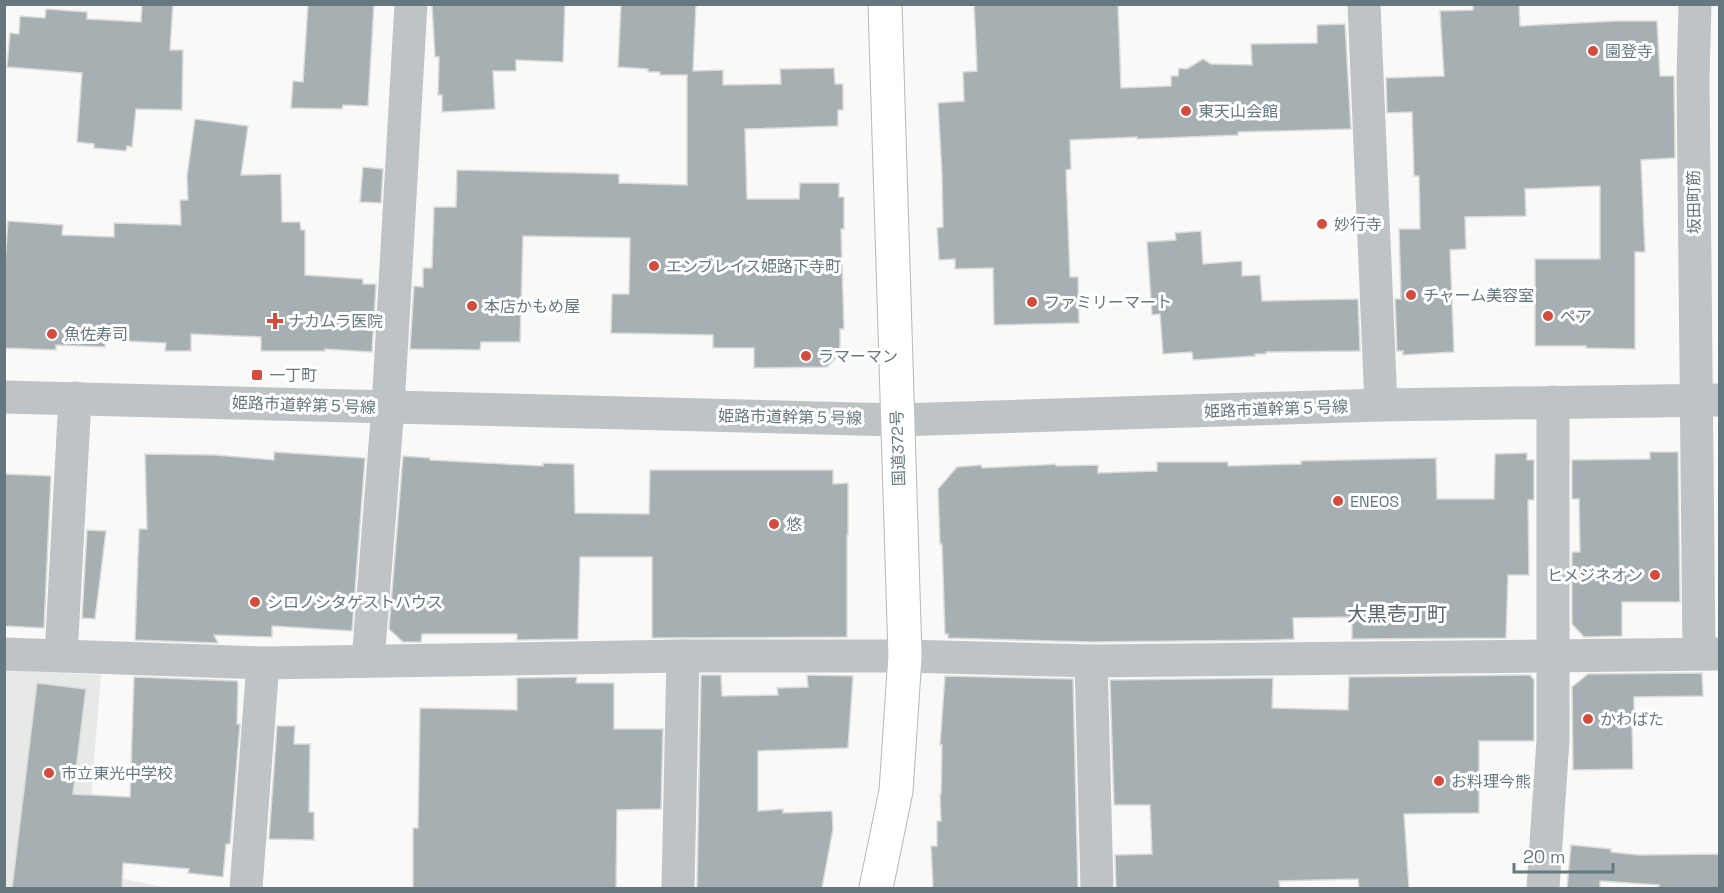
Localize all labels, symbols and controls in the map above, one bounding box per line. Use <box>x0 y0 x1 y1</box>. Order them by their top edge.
place label: 園登寺 <box>1605 41 1653 62</box>
marker: 園登寺 <box>1586 44 1600 58</box>
place label: 東天山会館 <box>1198 101 1278 122</box>
marker: 東天山会館 <box>1179 104 1193 118</box>
street label: 坂田町筋 <box>1683 170 1705 234</box>
place label: 妙行寺 <box>1334 214 1382 235</box>
marker: 妙行寺 <box>1315 217 1329 231</box>
place label: エンブレイス姫路下寺町 <box>666 256 841 277</box>
marker: エンブレイス姫路下寺町 <box>647 259 661 273</box>
place label: チャーム美容室 <box>1423 285 1534 306</box>
marker: チャーム美容室 <box>1404 288 1418 302</box>
place label: ファミリーマート <box>1044 292 1172 313</box>
marker: ファミリーマート <box>1025 295 1039 309</box>
place label: 本店かもめ屋 <box>484 296 580 317</box>
marker: 本店かもめ屋 <box>465 299 479 313</box>
place label: ペア <box>1560 306 1592 327</box>
marker: ペア <box>1541 309 1555 323</box>
place label: ナカムラ医院 <box>288 311 383 332</box>
marker: ナカムラ医院 <box>266 312 284 330</box>
place label: 魚佐寿司 <box>64 324 128 345</box>
marker: 魚佐寿司 <box>45 327 59 341</box>
place label: ラマーマン <box>818 346 898 367</box>
marker: ラマーマン <box>799 349 813 363</box>
place label: 一丁町 <box>269 365 317 386</box>
marker: 一丁町 <box>250 368 264 382</box>
street label: 姫路市道幹第５号線 <box>232 392 376 418</box>
street label: 姫路市道幹第５号線 <box>1204 396 1348 422</box>
street label: 姫路市道幹第５号線 <box>718 405 862 429</box>
street label: 国道372号 <box>886 410 910 486</box>
place label: ENEOS <box>1350 491 1399 512</box>
marker: ENEOS <box>1331 494 1345 508</box>
place label: 悠 <box>786 514 802 535</box>
marker: 悠 <box>767 517 781 531</box>
place label: ヒメジネオン <box>1547 565 1643 586</box>
marker: ヒメジネオン <box>1648 568 1662 582</box>
place label: シロノシタゲストハウス <box>267 592 443 613</box>
marker: シロノシタゲストハウス <box>248 595 262 609</box>
district label: 大黒壱丁町 <box>1347 601 1447 627</box>
place label: かわばた <box>1600 709 1664 730</box>
marker: かわばた <box>1581 712 1595 726</box>
place label: 市立東光中学校 <box>61 763 173 784</box>
marker: 市立東光中学校 <box>42 766 56 780</box>
place label: お料理今熊 <box>1451 771 1531 792</box>
marker: お料理今熊 <box>1432 774 1446 788</box>
scale bar <box>1514 836 1613 874</box>
text: 20 m <box>1523 845 1566 868</box>

